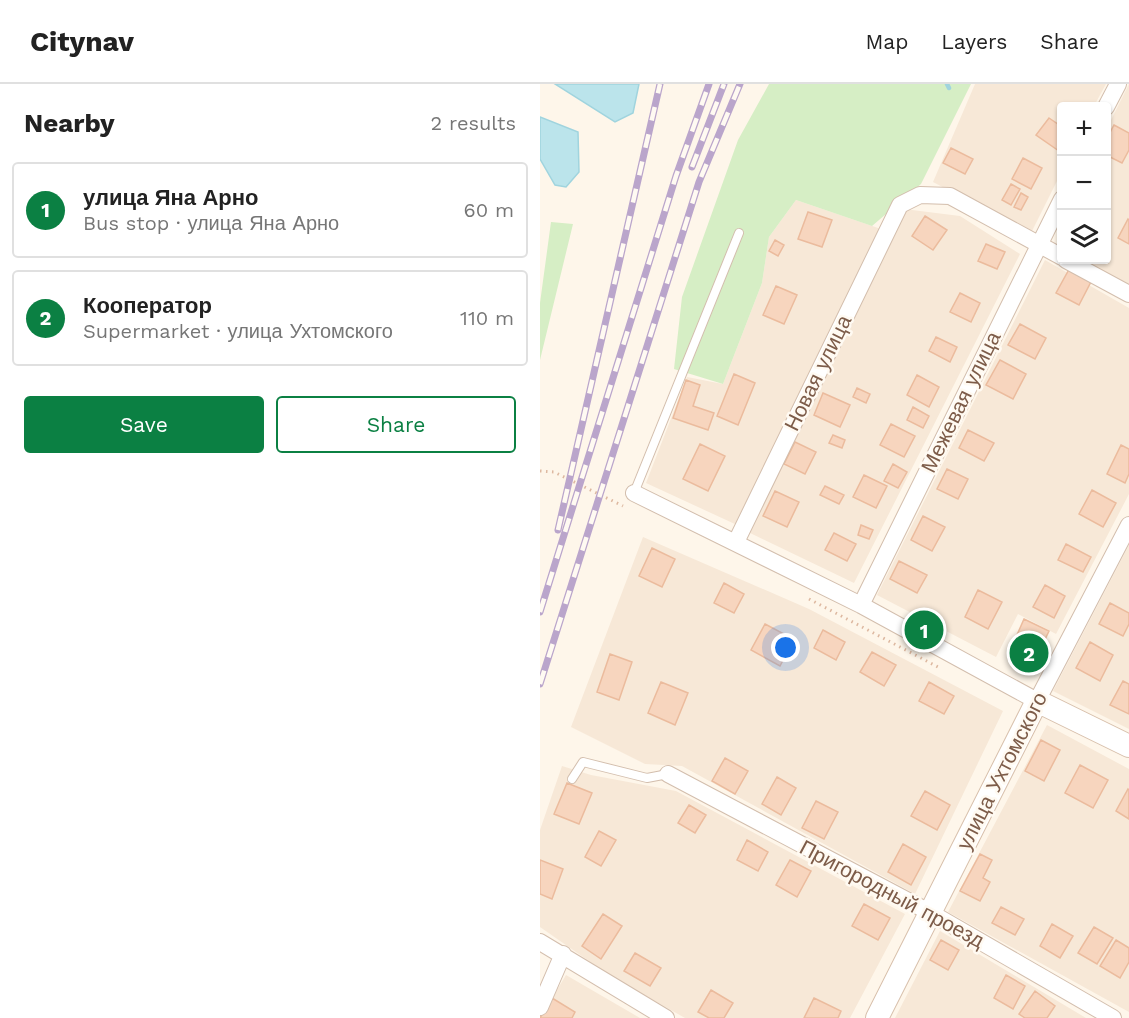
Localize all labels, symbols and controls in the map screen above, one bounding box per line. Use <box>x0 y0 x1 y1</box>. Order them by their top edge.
text: Citynav <box>30 25 134 58</box>
text: Map <box>865 29 908 54</box>
text: Layers <box>941 29 1007 54</box>
text: Share <box>1040 29 1099 54</box>
map controls <box>1057 102 1111 264</box>
button: + <box>1057 102 1111 156</box>
text: Nearby <box>24 108 115 138</box>
text: 2 results <box>431 111 516 135</box>
button: − <box>1057 156 1111 210</box>
text: улица Яна Арно <box>83 185 258 210</box>
text: 1 <box>41 198 50 222</box>
text: 60 m <box>464 198 514 222</box>
button: layers <box>1057 210 1111 264</box>
text: Bus stop · улица Яна Арно <box>83 211 339 235</box>
text: Кооператор <box>83 293 212 318</box>
text: 2 <box>40 306 51 330</box>
text: 110 m <box>460 306 514 330</box>
street label: Новая улица <box>779 311 856 435</box>
text: Supermarket · улица Ухтомского <box>83 319 393 343</box>
street label: Межевая улица <box>916 327 1006 476</box>
button: Save <box>24 396 264 453</box>
button: Share <box>276 396 516 453</box>
pin: 1 <box>904 608 944 652</box>
pin: 2 <box>1010 630 1048 676</box>
your location <box>771 633 800 662</box>
street label: улица Ухтомского <box>951 688 1052 854</box>
street label: Пригородный проезд <box>796 834 989 953</box>

